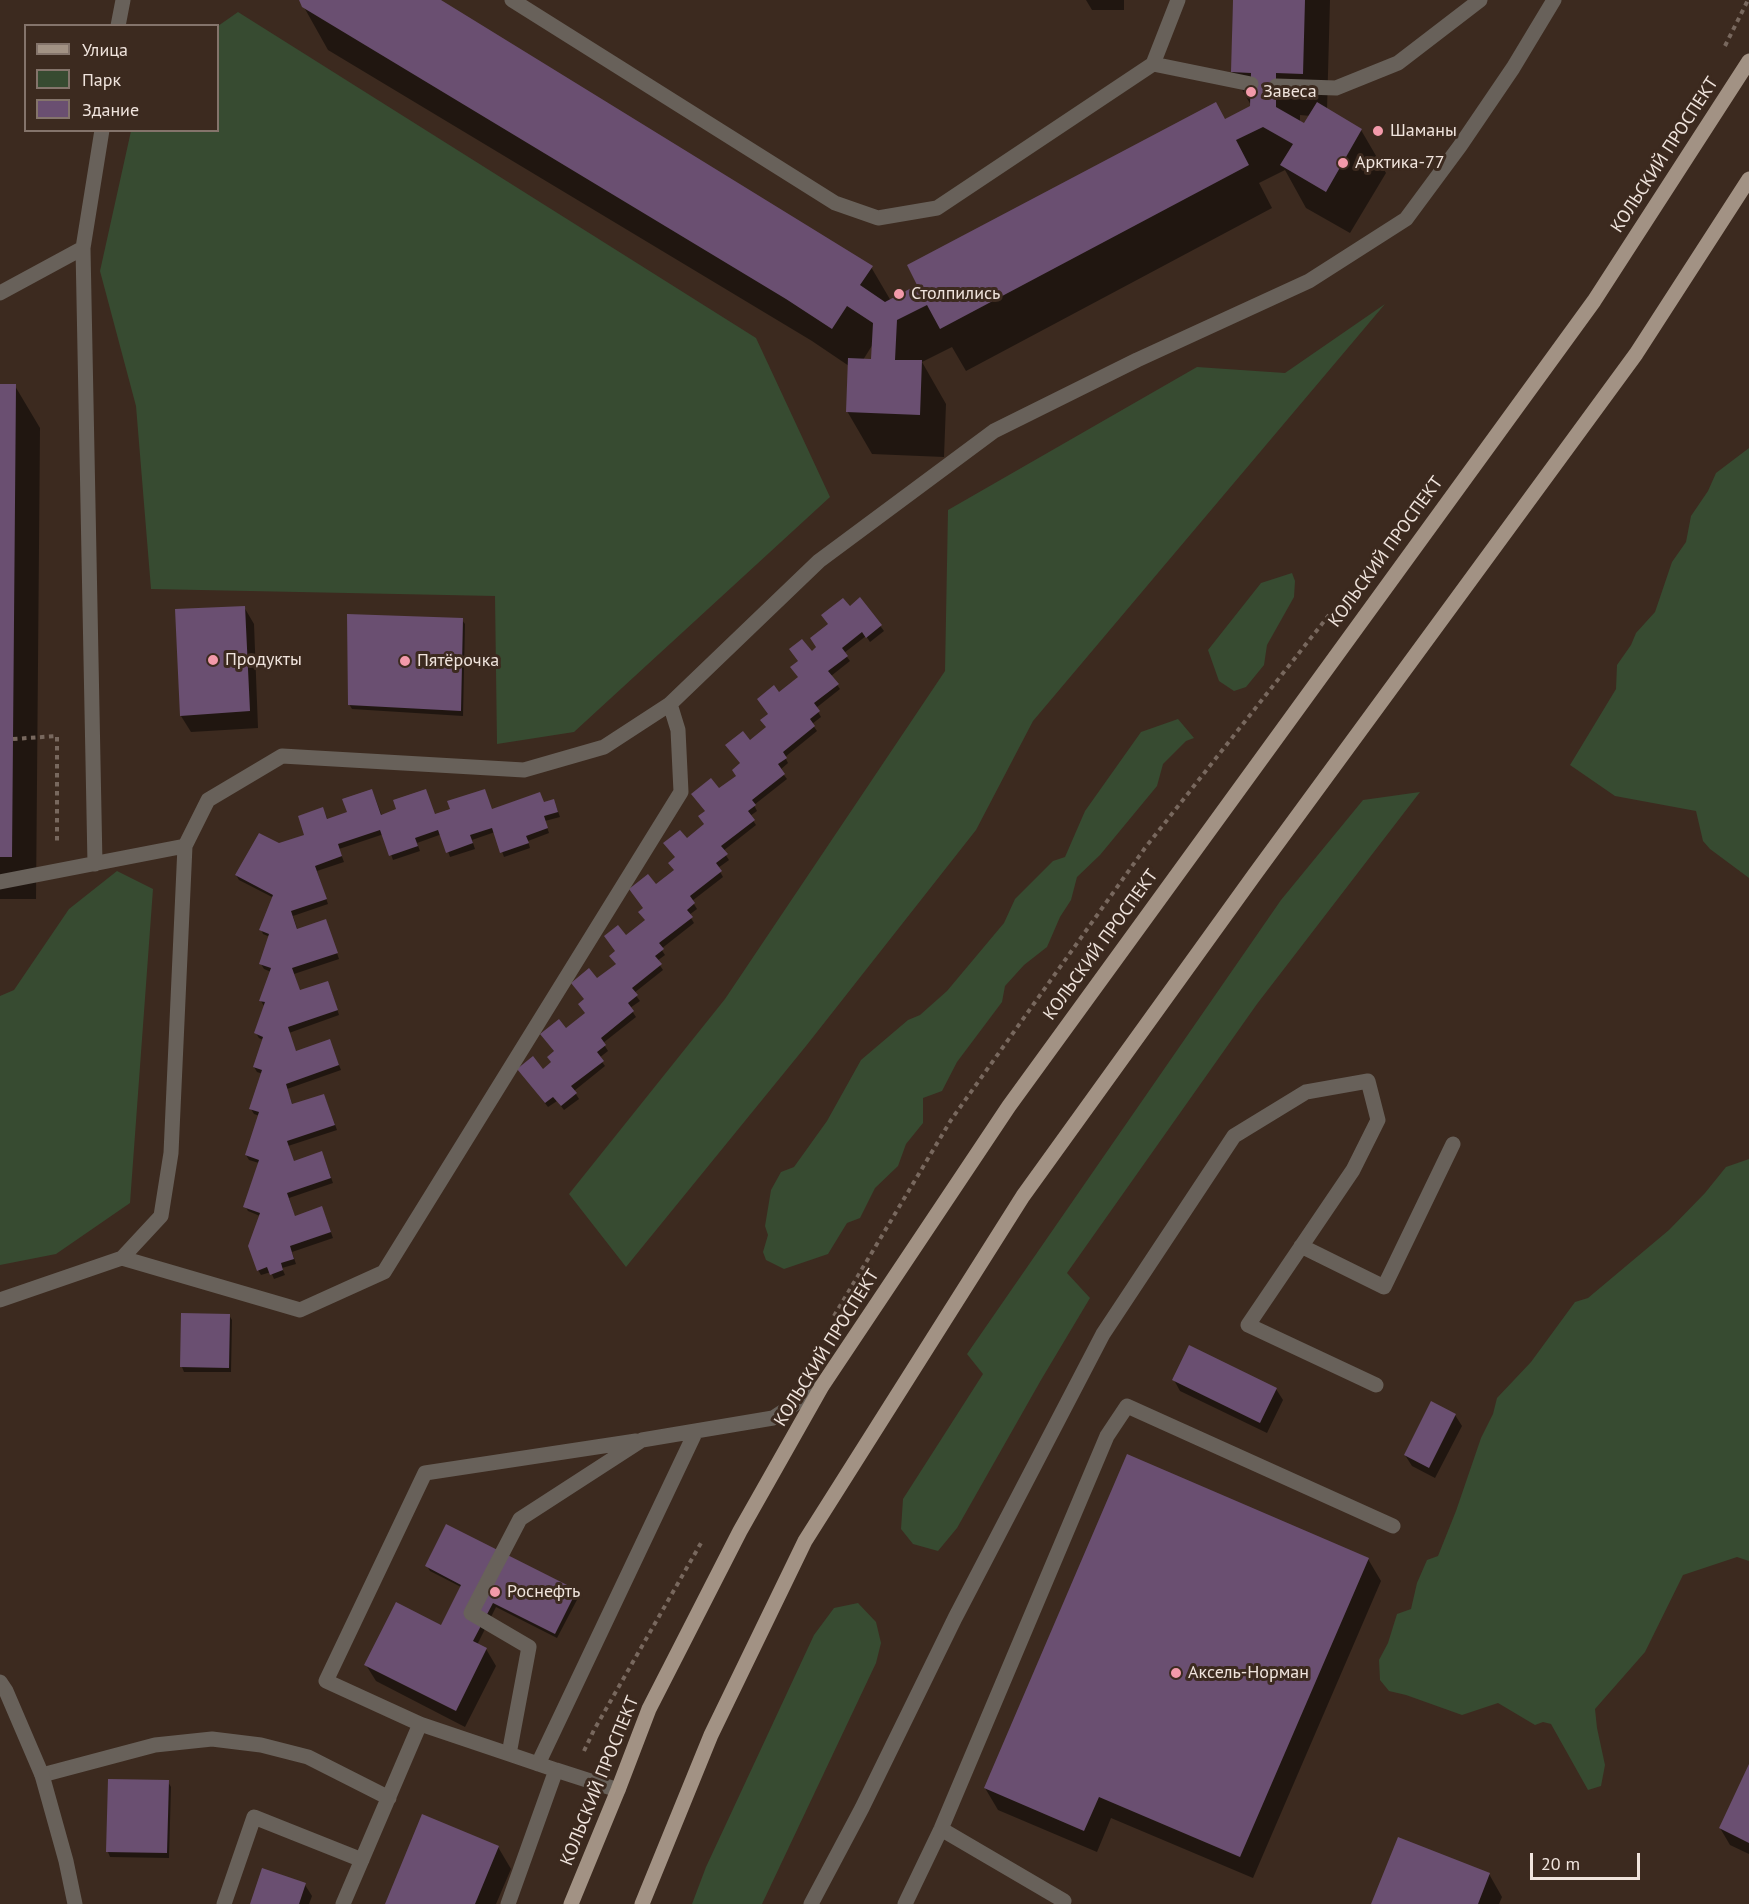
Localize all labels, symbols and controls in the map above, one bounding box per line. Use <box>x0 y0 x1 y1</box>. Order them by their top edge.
legend <box>24 24 219 132</box>
text: Улица <box>82 38 128 61</box>
text: Парк <box>82 68 121 91</box>
street label: КОЛЬСКИЙ ПРОСПЕКТ <box>1607 73 1723 237</box>
place label: Завеса <box>1263 81 1317 103</box>
marker: Завеса <box>1244 85 1258 99</box>
text: Здание <box>82 98 139 121</box>
place label: Шаманы <box>1390 120 1457 142</box>
marker: Шаманы <box>1371 124 1385 138</box>
place label: Арктика-77 <box>1355 152 1444 174</box>
marker: Арктика-77 <box>1336 156 1350 170</box>
place label: Столпились <box>911 283 1000 305</box>
marker: Столпились <box>892 287 906 301</box>
street label: КОЛЬСКИЙ ПРОСПЕКТ <box>1324 473 1448 631</box>
place label: Продукты <box>225 649 302 671</box>
place label: Пятёрочка <box>417 650 499 672</box>
marker: Продукты <box>206 653 220 667</box>
marker: Пятёрочка <box>398 654 412 668</box>
street label: КОЛЬСКИЙ ПРОСПЕКТ <box>1039 866 1163 1024</box>
street label: КОЛЬСКИЙ ПРОСПЕКТ <box>770 1266 884 1430</box>
place label: Роснефть <box>507 1581 580 1603</box>
marker: Роснефть <box>488 1585 502 1599</box>
place label: Аксель-Норман <box>1188 1662 1309 1684</box>
marker: Аксель-Норман <box>1169 1666 1183 1680</box>
street label: КОЛЬСКИЙ ПРОСПЕКТ <box>556 1693 644 1869</box>
scale bar <box>1533 1841 1642 1879</box>
text: 20 m <box>1541 1852 1580 1875</box>

